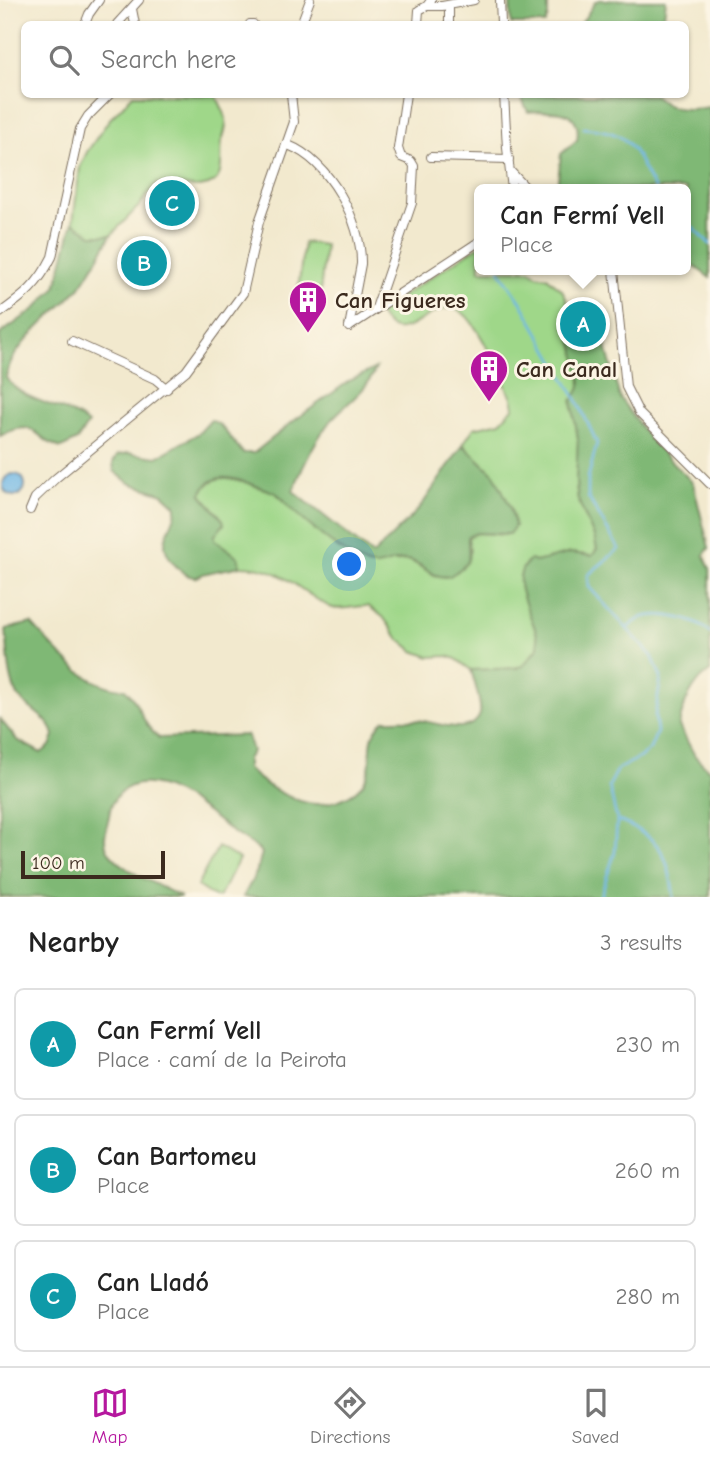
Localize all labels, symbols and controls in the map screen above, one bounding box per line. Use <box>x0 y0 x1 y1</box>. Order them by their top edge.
search box <box>21 21 689 98</box>
icon: search <box>45 41 83 79</box>
text: Search here <box>101 45 236 75</box>
pin: C <box>149 177 195 229</box>
popup <box>474 184 691 275</box>
text: Can Fermí Vell <box>500 201 665 231</box>
text: Place <box>500 231 553 258</box>
pin: B <box>121 237 167 289</box>
building icon: Can Figueres <box>287 279 329 334</box>
place label: Can Figueres <box>335 287 466 314</box>
pin: A <box>560 298 606 350</box>
building icon: Can Canal <box>468 348 510 403</box>
place label: Can Canal <box>516 356 617 383</box>
your location <box>332 547 366 581</box>
scale bar <box>21 848 164 880</box>
text: 100 m <box>32 852 85 874</box>
text: Nearby <box>28 925 119 960</box>
text: 3 results <box>600 929 682 956</box>
text: Can Fermí Vell <box>97 1016 261 1046</box>
text: A <box>47 1031 59 1058</box>
text: 230 m <box>616 1031 680 1058</box>
text: Place · camí de la Peirota <box>97 1046 347 1073</box>
text: Can Bartomeu <box>97 1142 257 1172</box>
text: B <box>46 1157 60 1184</box>
text: 260 m <box>615 1157 680 1184</box>
text: Place <box>97 1172 149 1199</box>
text: Can Lladó <box>97 1268 209 1298</box>
text: C <box>46 1283 60 1310</box>
text: 280 m <box>615 1283 680 1310</box>
text: Place <box>97 1298 149 1325</box>
tab: Map <box>91 1384 129 1448</box>
tab: Directions <box>310 1384 390 1448</box>
tab: Saved <box>572 1384 619 1448</box>

